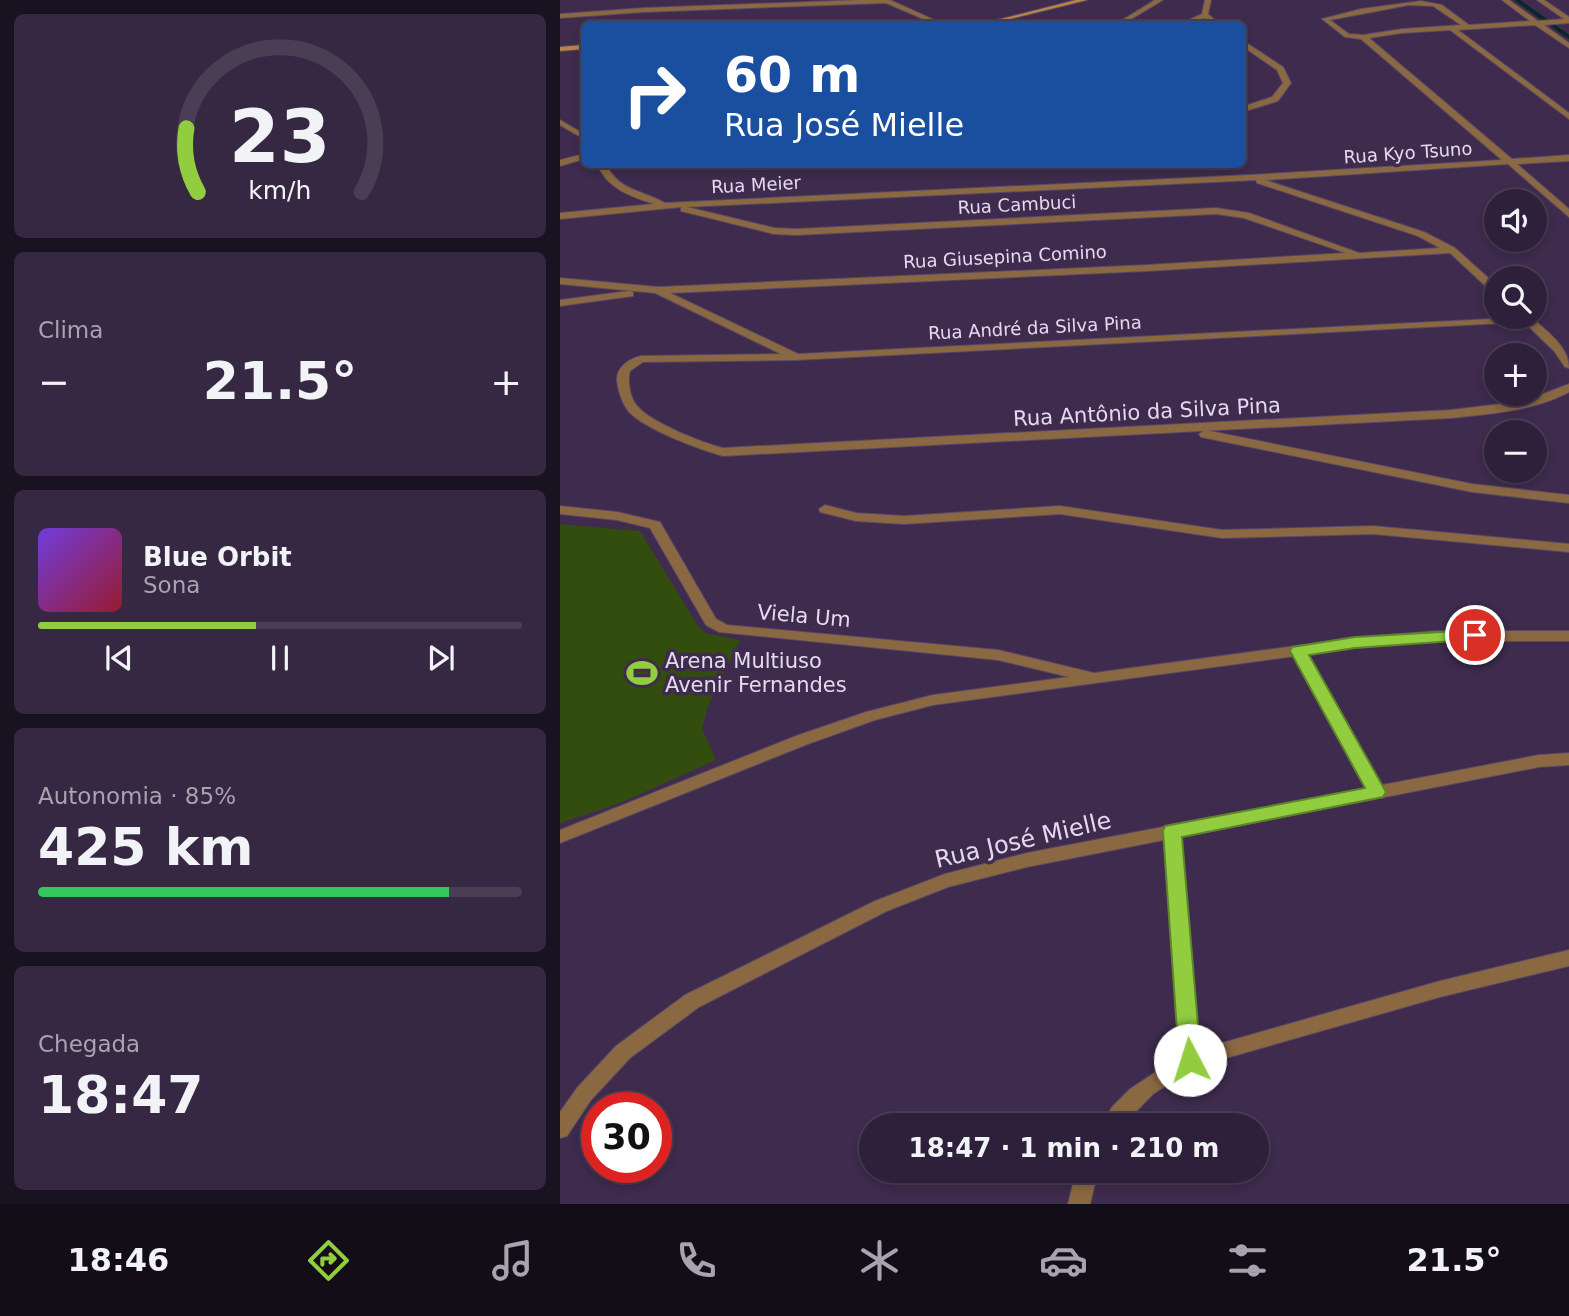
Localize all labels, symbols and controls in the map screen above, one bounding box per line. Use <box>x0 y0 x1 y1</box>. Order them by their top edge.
text: 60 m <box>724 47 860 104</box>
icon: right <box>609 49 700 140</box>
text: 23 <box>229 94 331 179</box>
text: Rua José Mielle <box>724 106 964 144</box>
street label: Rua Kyo Tsuno <box>1343 138 1473 167</box>
street label: Rua Meier <box>711 172 802 197</box>
text: km/h <box>248 176 312 205</box>
map controls <box>1484 189 1547 483</box>
button: sound <box>1484 189 1547 252</box>
street label: Rua Cambuci <box>957 191 1077 218</box>
street label: Rua Giusepina Comino <box>903 241 1107 272</box>
button: search <box>1484 266 1547 329</box>
street label: Rua André da Silva Pina <box>928 311 1142 344</box>
text: Clima <box>38 317 103 343</box>
button: + <box>1484 343 1547 406</box>
text: 21.5° <box>203 351 357 411</box>
text: − <box>38 360 70 404</box>
text: + <box>490 360 522 404</box>
street label: Rua Antônio da Silva Pina <box>1013 393 1281 431</box>
button: − <box>1484 420 1547 483</box>
text: Blue Orbit <box>143 542 292 572</box>
text: Sona <box>143 572 200 598</box>
street label: Viela Um <box>756 600 852 632</box>
pin <box>1445 605 1505 665</box>
icon: arrive <box>1456 616 1494 654</box>
icon: previous <box>100 639 138 677</box>
icon: pause <box>261 639 299 677</box>
icon: next <box>422 639 460 677</box>
place label: Arena Multiuso Avenir Fernandes <box>665 649 847 697</box>
sports icon: Arena Multiuso Avenir Fernandes <box>625 656 659 690</box>
text: Autonomia · 85% <box>38 783 236 809</box>
street label: Rua José Mielle <box>932 806 1114 874</box>
text: 425 km <box>38 817 253 877</box>
position arrow <box>1153 1023 1227 1097</box>
text: Chegada <box>38 1031 140 1057</box>
text: 18:47 <box>38 1065 204 1125</box>
speed limit sign: 30 <box>581 1092 672 1183</box>
text: 18:47 · 1 min · 210 m <box>909 1133 1219 1163</box>
icon: directions <box>304 1236 353 1285</box>
icon: music <box>488 1236 537 1285</box>
icon: phone <box>672 1236 721 1285</box>
icon: climate <box>855 1236 904 1285</box>
icon: car <box>1039 1236 1088 1285</box>
icon: filters <box>1223 1236 1272 1285</box>
text: 18:46 <box>67 1241 169 1279</box>
text: 21.5° <box>1407 1241 1502 1279</box>

